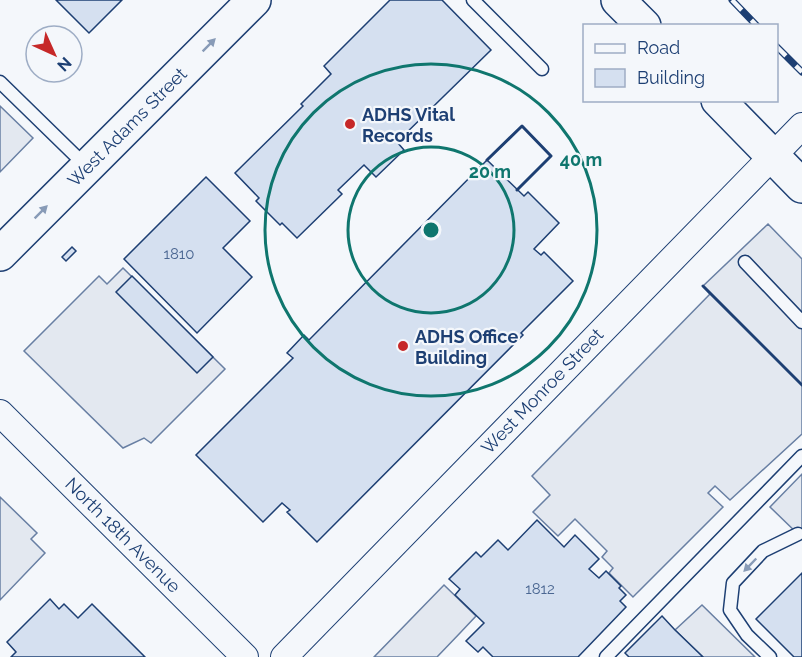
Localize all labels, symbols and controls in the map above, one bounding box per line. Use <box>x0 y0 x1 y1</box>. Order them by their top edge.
north arrow <box>24 24 84 84</box>
legend <box>583 24 778 102</box>
text: Road <box>637 37 680 58</box>
one-way arrow <box>201 38 216 52</box>
text: N <box>53 53 75 75</box>
street label: West Adams Street <box>63 63 191 191</box>
text: Building <box>637 67 705 88</box>
place label: ADHS Vital Records <box>362 104 455 146</box>
marker: ADHS Vital Records <box>343 117 357 131</box>
text: 40 m <box>560 149 602 170</box>
text: 20 m <box>469 161 511 182</box>
one-way arrow <box>34 206 48 220</box>
centre of rings <box>421 220 441 240</box>
house number: 1810 <box>164 245 194 263</box>
street label: West Monroe Street <box>477 324 607 458</box>
place label: ADHS Office Building <box>415 326 518 368</box>
marker: ADHS Office Building <box>396 339 410 353</box>
street label: North 18th Avenue <box>61 473 185 597</box>
one-way arrow <box>743 558 757 572</box>
house number: 1812 <box>525 580 555 598</box>

